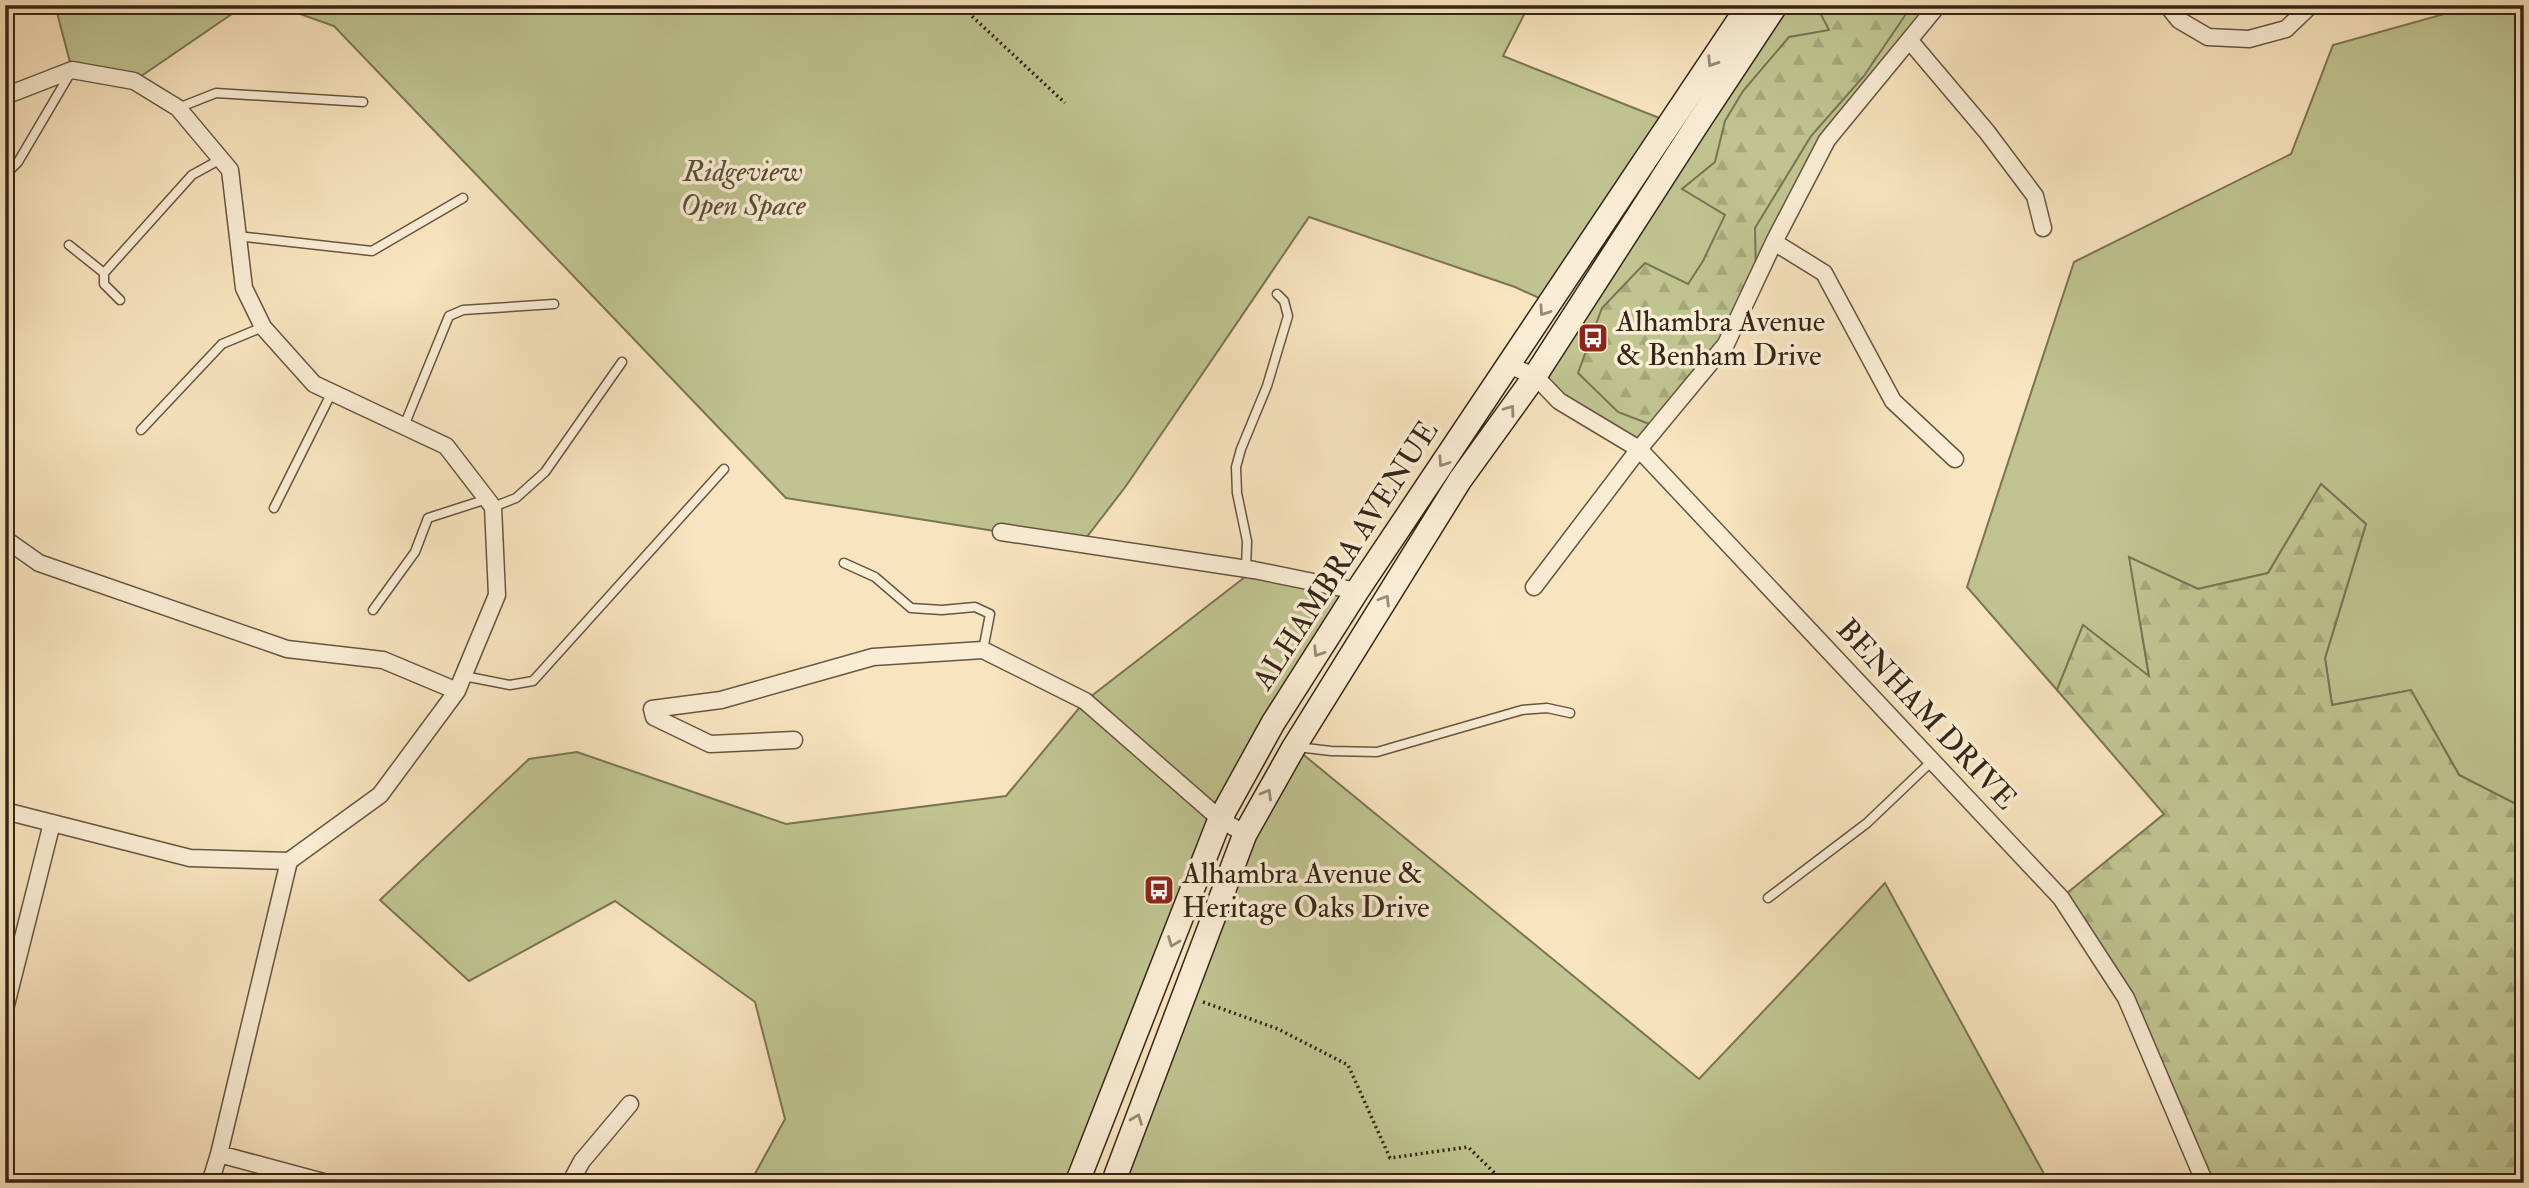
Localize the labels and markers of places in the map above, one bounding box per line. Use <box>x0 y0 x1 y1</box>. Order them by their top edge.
place label: Alhambra Avenue & Benham Drive <box>1615 303 1825 374</box>
bus stop icon: Alhambra Avenue & Benham Drive <box>1576 321 1610 355</box>
place label: Alhambra Avenue & Heritage Oaks Drive <box>1181 855 1430 926</box>
bus stop icon: Alhambra Avenue & Heritage Oaks Drive <box>1142 873 1176 907</box>

